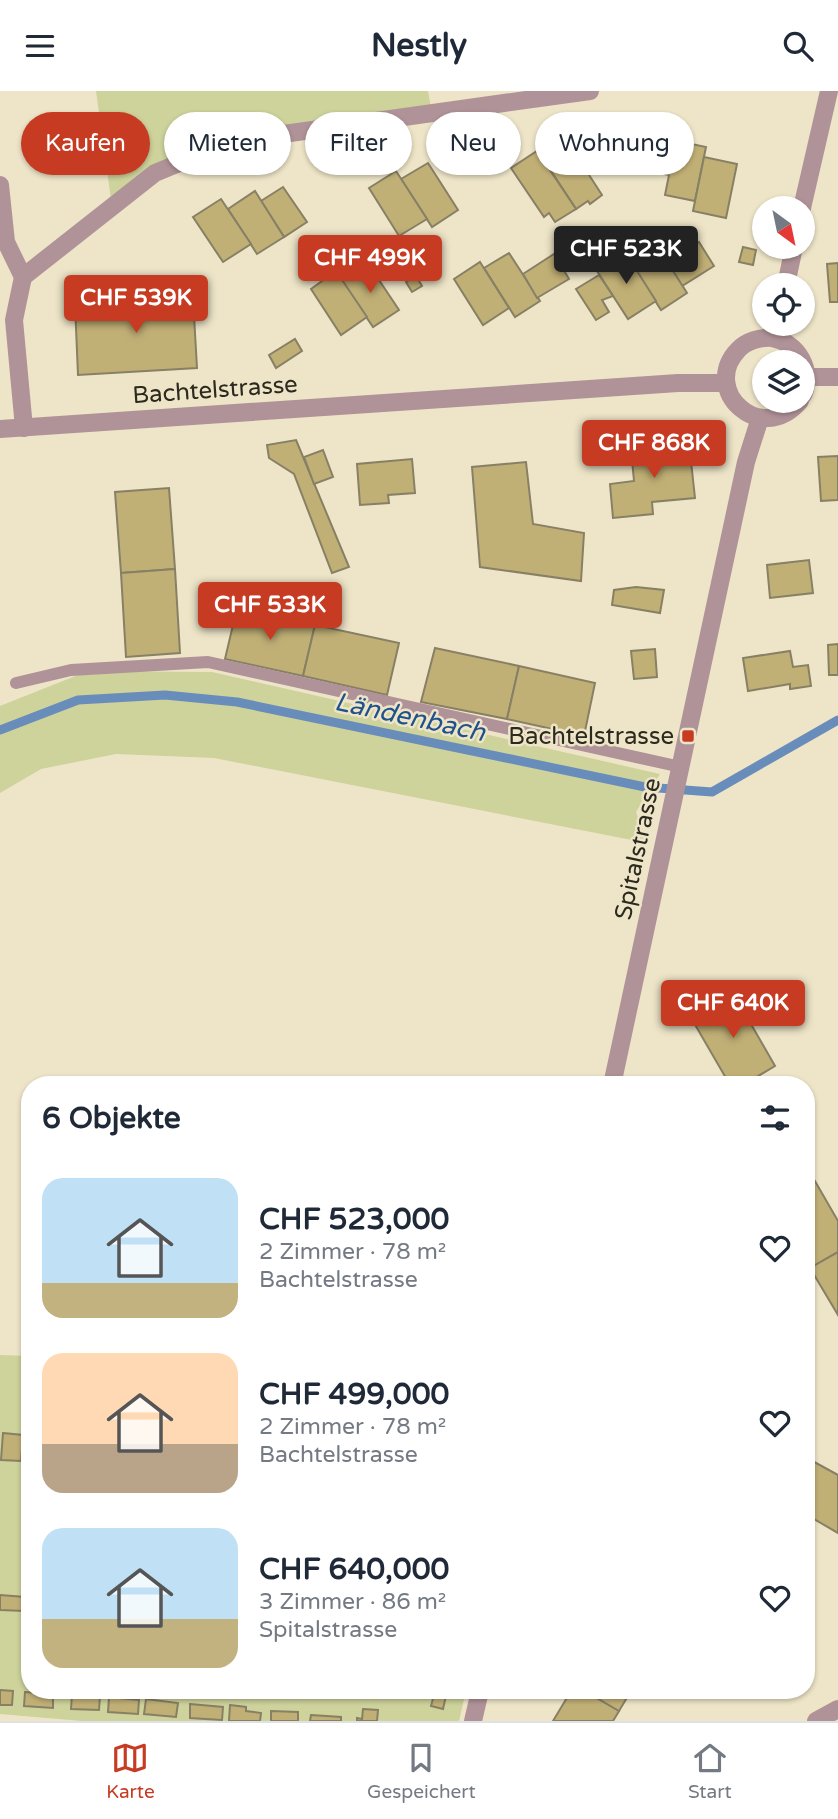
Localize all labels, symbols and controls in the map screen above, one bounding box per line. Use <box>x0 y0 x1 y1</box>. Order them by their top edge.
icon: menu <box>21 27 59 65</box>
text: Nestly <box>371 27 467 65</box>
icon: search <box>779 27 817 65</box>
chip: Kaufen <box>21 112 150 175</box>
chip: Mieten <box>164 112 291 175</box>
chip: Filter <box>305 112 412 175</box>
chip: Neu <box>426 112 521 175</box>
chip: Wohnung <box>535 112 694 175</box>
north arrow <box>752 196 816 259</box>
map controls <box>752 196 815 413</box>
pin: CHF 523K <box>554 227 698 286</box>
pin: CHF 499K <box>298 235 442 295</box>
text: CHF 523K <box>570 235 682 263</box>
text: CHF 499K <box>314 244 426 272</box>
button: locate <box>752 273 815 336</box>
pin: CHF 539K <box>64 275 208 335</box>
text: CHF 539K <box>80 284 192 312</box>
button: layers <box>752 350 815 413</box>
street label: Bachtelstrasse <box>131 370 299 410</box>
pin: CHF 868K <box>582 421 726 480</box>
text: CHF 868K <box>598 429 710 457</box>
pin: CHF 533K <box>198 582 342 642</box>
text: CHF 533K <box>214 591 326 619</box>
water label: Ländenbach <box>332 686 489 748</box>
place label: Bachtelstrasse <box>508 722 674 751</box>
marker: Bachtelstrasse <box>680 728 696 744</box>
street label: Spitalstrasse <box>609 775 667 923</box>
pin: CHF 640K <box>661 981 805 1040</box>
text: CHF 640K <box>677 989 789 1017</box>
icon: filters <box>756 1099 794 1137</box>
text: 6 Objekte <box>42 1100 181 1137</box>
text: CHF 523,000 <box>259 1201 449 1238</box>
icon: home <box>98 1206 182 1290</box>
icon: heart <box>756 1229 794 1267</box>
text: 2 Zimmer · 78 m² <box>259 1238 446 1266</box>
text: Bachtelstrasse <box>259 1266 418 1294</box>
text: CHF 499,000 <box>259 1376 449 1413</box>
icon: home <box>98 1381 182 1465</box>
icon: heart <box>756 1404 794 1442</box>
text: 2 Zimmer · 78 m² <box>259 1413 446 1441</box>
text: Bachtelstrasse <box>259 1441 418 1469</box>
text: CHF 640,000 <box>259 1551 449 1588</box>
icon: home <box>98 1556 182 1640</box>
icon: heart <box>756 1579 794 1617</box>
text: 3 Zimmer · 86 m² <box>259 1588 446 1616</box>
text: Spitalstrasse <box>259 1616 397 1644</box>
tab: Karte <box>106 1739 155 1803</box>
tab: Gespeichert <box>367 1739 476 1803</box>
tab: Start <box>688 1739 732 1803</box>

